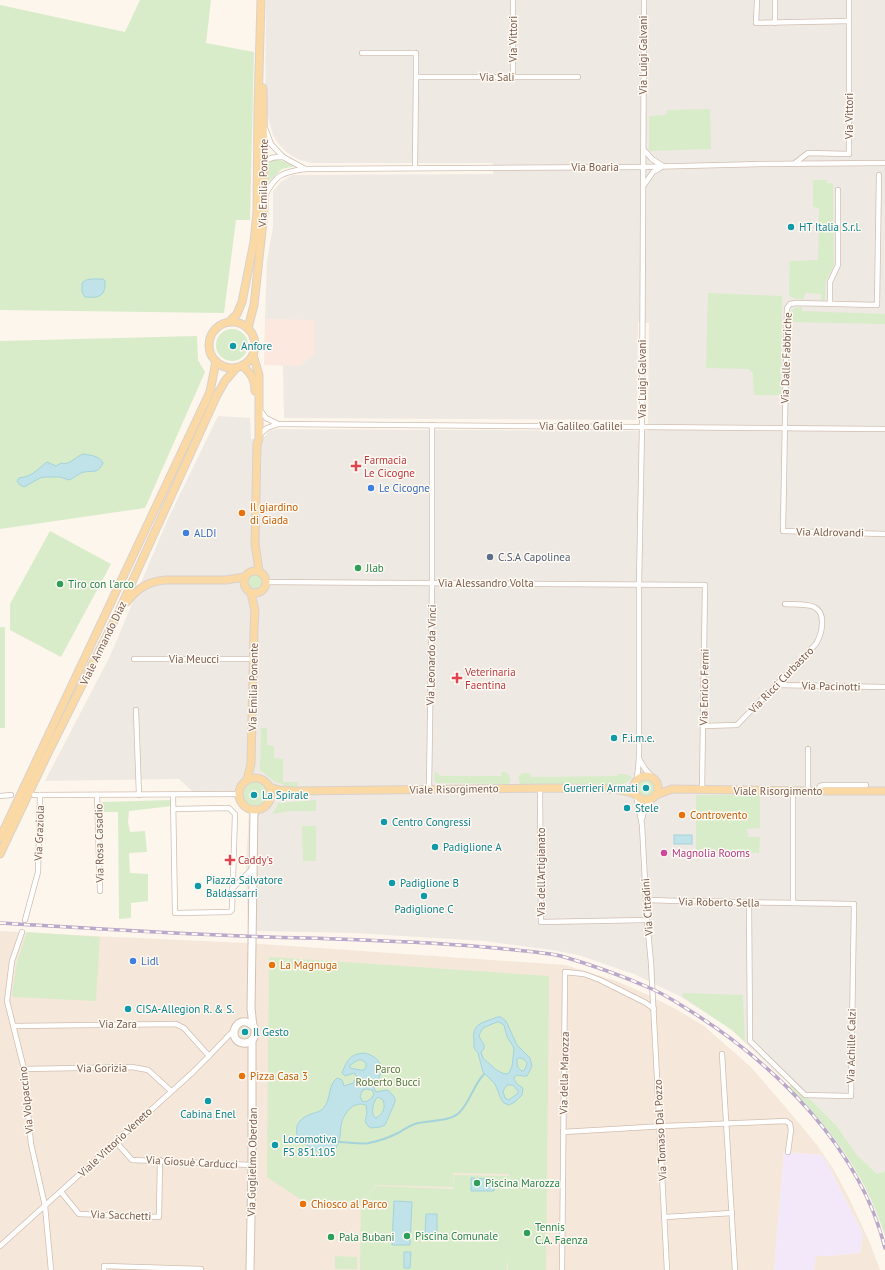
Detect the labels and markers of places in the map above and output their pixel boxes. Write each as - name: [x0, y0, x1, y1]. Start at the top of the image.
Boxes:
- place label: HT Italia S.r.l.: [799, 220, 861, 234]
- marker: HT Italia S.r.l.: [786, 222, 796, 232]
- place label: Anfore: [241, 339, 272, 353]
- marker: Anfore: [228, 341, 238, 351]
- place label: Farmacia Le Cicogne: [364, 453, 415, 480]
- marker: Farmacia Le Cicogne: [351, 461, 361, 471]
- place label: Le Cicogne: [379, 481, 430, 495]
- marker: Le Cicogne: [366, 483, 376, 493]
- place label: Il giardino di Giada: [250, 500, 298, 527]
- marker: Il giardino di Giada: [237, 508, 247, 518]
- place label: ALDI: [194, 526, 217, 540]
- marker: ALDI: [181, 528, 191, 538]
- place label: C.S.A Capolinea: [498, 550, 570, 564]
- marker: C.S.A Capolinea: [485, 552, 495, 562]
- place label: Jlab: [365, 561, 384, 575]
- marker: Jlab: [353, 563, 363, 573]
- place label: Tiro con l'arco: [68, 577, 134, 591]
- marker: Tiro con l'arco: [55, 579, 65, 589]
- place label: Veterinaria Faentina: [464, 665, 516, 692]
- marker: Veterinaria Faentina: [452, 673, 462, 683]
- place label: F.i.m.e.: [622, 731, 655, 745]
- marker: F.i.m.e.: [609, 733, 619, 743]
- place label: Guerrieri Armati: [563, 781, 638, 795]
- marker: Guerrieri Armati: [641, 783, 651, 793]
- place label: La Spirale: [262, 788, 309, 802]
- marker: La Spirale: [249, 790, 259, 800]
- place label: Stele: [635, 801, 659, 815]
- marker: Stele: [622, 803, 632, 813]
- place label: Controvento: [690, 808, 747, 822]
- marker: Controvento: [677, 810, 687, 820]
- place label: Centro Congressi: [392, 815, 471, 829]
- marker: Centro Congressi: [379, 817, 389, 827]
- place label: Padiglione A: [443, 840, 502, 854]
- marker: Padiglione A: [430, 842, 440, 852]
- place label: Magnolia Rooms: [672, 846, 750, 860]
- marker: Magnolia Rooms: [659, 848, 669, 858]
- place label: Caddy's: [238, 853, 273, 867]
- marker: Caddy's: [225, 855, 235, 865]
- place label: Piazza Salvatore Baldassarri: [206, 873, 283, 900]
- place label: Padiglione B: [400, 876, 459, 890]
- marker: Padiglione B: [387, 878, 397, 888]
- marker: Piazza Salvatore Baldassarri: [193, 881, 203, 891]
- marker: Padiglione C: [419, 891, 429, 901]
- place label: Padiglione C: [395, 902, 453, 916]
- place label: Lidl: [141, 954, 160, 968]
- marker: Lidl: [128, 956, 138, 966]
- place label: La Magnuga: [280, 958, 337, 972]
- marker: La Magnuga: [267, 960, 277, 970]
- place label: CISA-Allegion R. & S.: [136, 1002, 234, 1016]
- marker: CISA-Allegion R. & S.: [123, 1004, 133, 1014]
- place label: Il Gesto: [253, 1025, 289, 1039]
- marker: Il Gesto: [240, 1027, 250, 1037]
- place label: Pizza Casa 3: [250, 1069, 308, 1083]
- marker: Pizza Casa 3: [237, 1071, 247, 1081]
- marker: Cabina Enel: [203, 1096, 213, 1106]
- place label: Cabina Enel: [180, 1107, 237, 1121]
- place label: Locomotiva FS 851.105: [283, 1132, 337, 1159]
- marker: Locomotiva FS 851.105: [270, 1140, 280, 1150]
- place label: Piscina Marozza: [485, 1176, 560, 1190]
- marker: Piscina Marozza: [472, 1178, 482, 1188]
- place label: Chiosco al Parco: [311, 1197, 388, 1211]
- marker: Chiosco al Parco: [298, 1199, 308, 1209]
- place label: Tennis C.A. Faenza: [535, 1220, 588, 1247]
- marker: Tennis C.A. Faenza: [522, 1228, 532, 1238]
- place label: Piscina Comunale: [415, 1229, 498, 1243]
- place label: Pala Bubani: [339, 1230, 395, 1244]
- marker: Piscina Comunale: [402, 1231, 412, 1241]
- marker: Pala Bubani: [326, 1232, 336, 1242]

